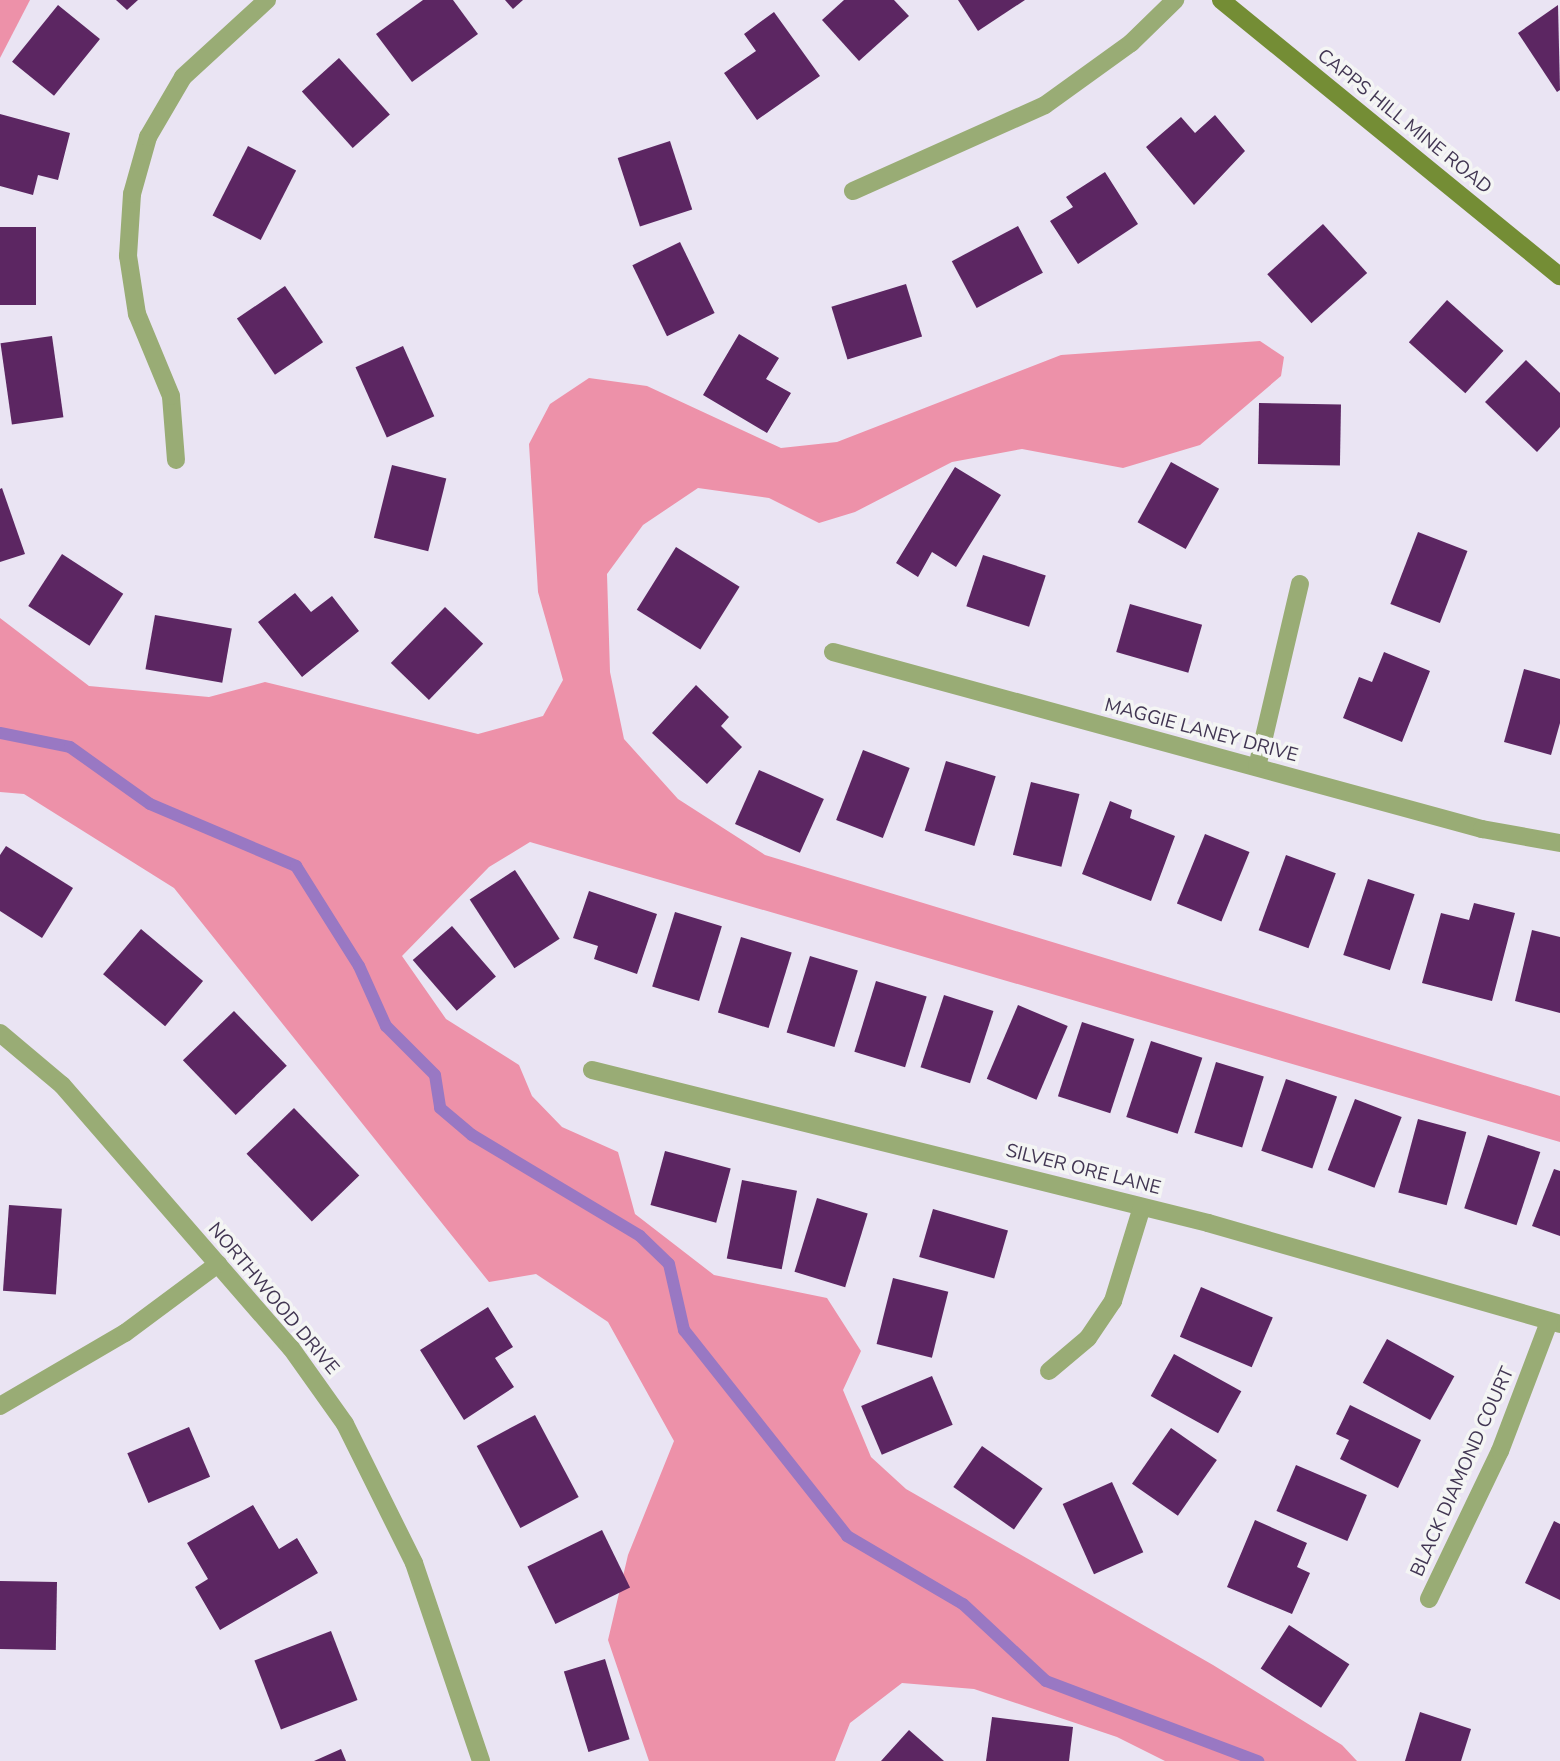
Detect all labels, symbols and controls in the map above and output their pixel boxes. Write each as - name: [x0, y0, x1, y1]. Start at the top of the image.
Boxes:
- street label: CAPPS HILL MINE ROAD: [1312, 45, 1496, 199]
- street label: MAGGIE LANEY DRIVE: [1102, 694, 1300, 768]
- street label: SILVER ORE LANE: [1003, 1140, 1163, 1200]
- street label: NORTHWOOD DRIVE: [203, 1218, 343, 1380]
- street label: BLACK DIAMOND COURT: [1406, 1364, 1520, 1580]

